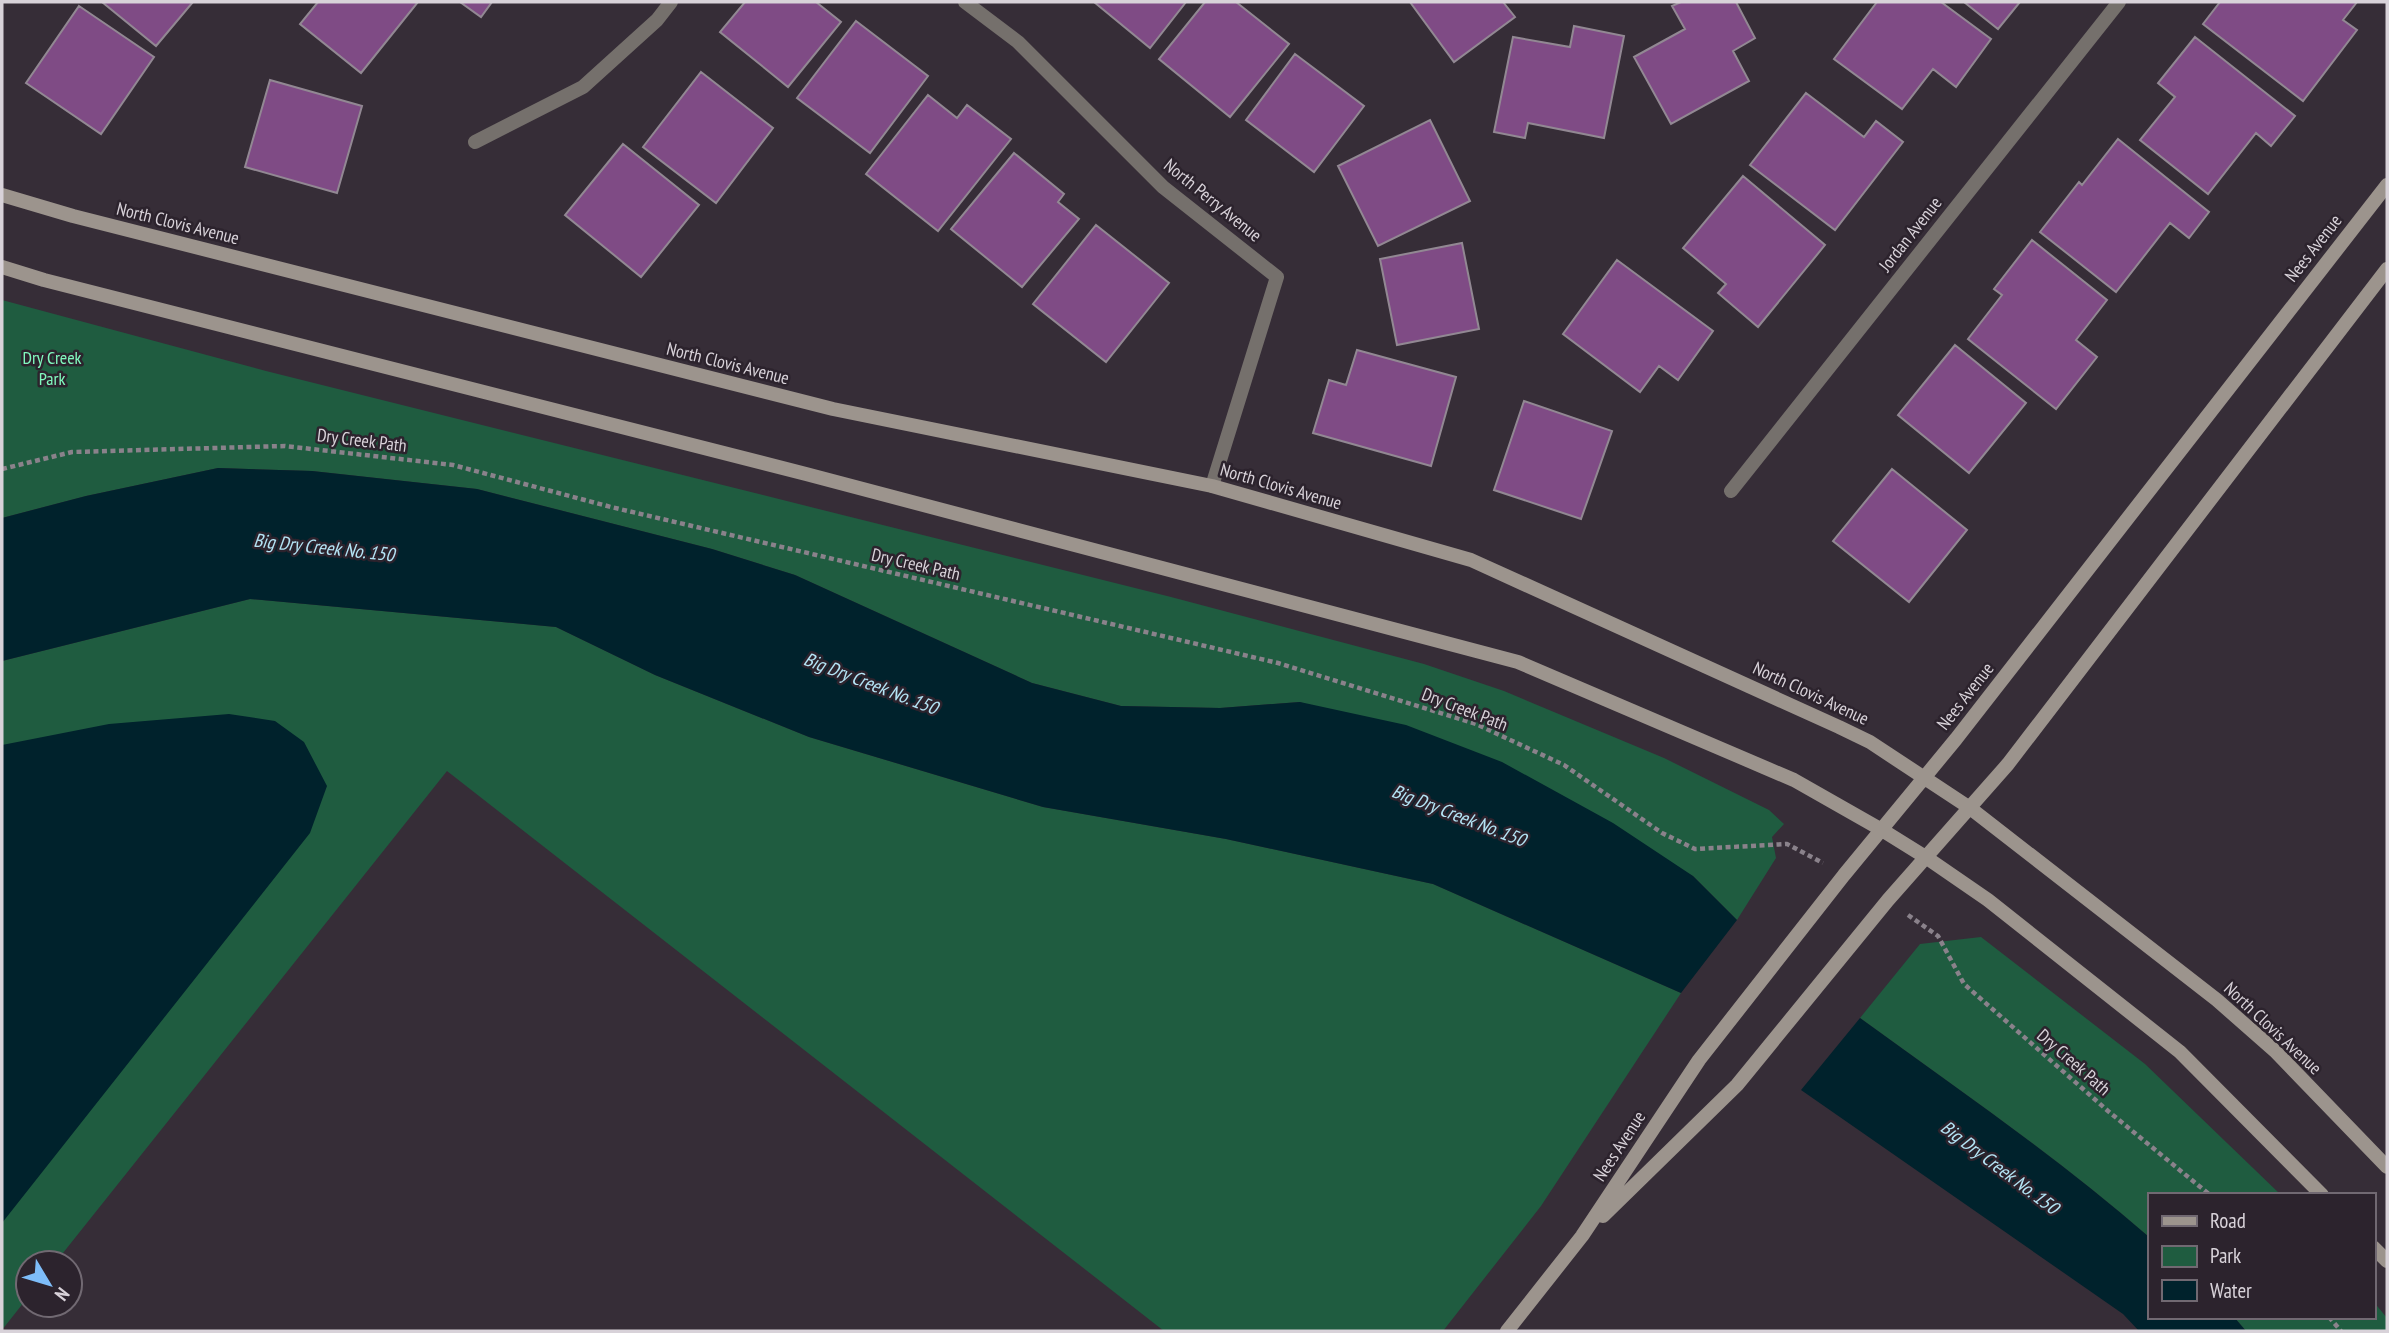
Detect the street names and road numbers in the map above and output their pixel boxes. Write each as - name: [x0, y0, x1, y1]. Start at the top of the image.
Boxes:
- street label: North Perry Avenue: [1159, 153, 1267, 247]
- street label: Jordan Avenue: [1873, 192, 1946, 277]
- street label: North Clovis Avenue: [114, 197, 242, 249]
- street label: Nees Avenue: [2280, 210, 2346, 286]
- street label: North Clovis Avenue: [664, 337, 792, 389]
- street label: Dry Creek Path: [316, 423, 408, 457]
- street label: North Clovis Avenue: [1218, 458, 1344, 514]
- street label: Dry Creek Path: [869, 543, 963, 585]
- street label: North Clovis Avenue: [1749, 656, 1873, 730]
- street label: Nees Avenue: [1932, 658, 1998, 734]
- street label: Dry Creek Path: [1419, 682, 1511, 736]
- street label: North Clovis Avenue: [2219, 977, 2327, 1079]
- street label: Dry Creek Path: [2032, 1024, 2116, 1100]
- street label: Nees Avenue: [1588, 1106, 1650, 1186]

